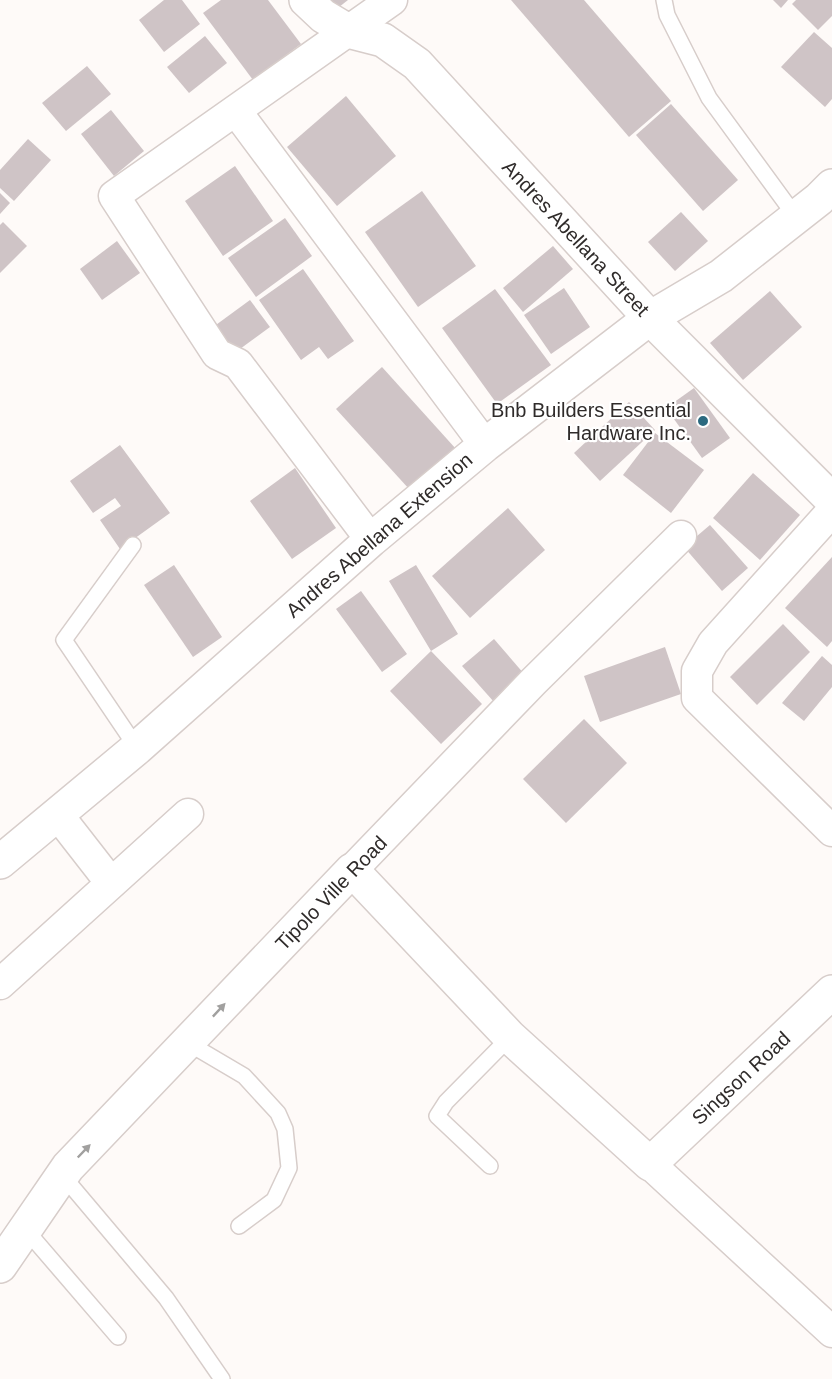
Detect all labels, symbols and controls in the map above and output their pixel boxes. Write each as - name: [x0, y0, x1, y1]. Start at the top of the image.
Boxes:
- street label: Andres Abellana Street: [498, 156, 654, 321]
- place label: Bnb Builders Essential Hardware Inc.: [491, 399, 691, 444]
- marker: Bnb Builders Essential Hardware Inc.: [696, 414, 710, 428]
- street label: Andres Abellana Extension: [282, 448, 476, 622]
- street label: Tipolo Ville Road: [271, 831, 391, 955]
- one-way arrow: [211, 1004, 225, 1018]
- street label: Singson Road: [688, 1027, 794, 1129]
- one-way arrow: [76, 1145, 90, 1159]

